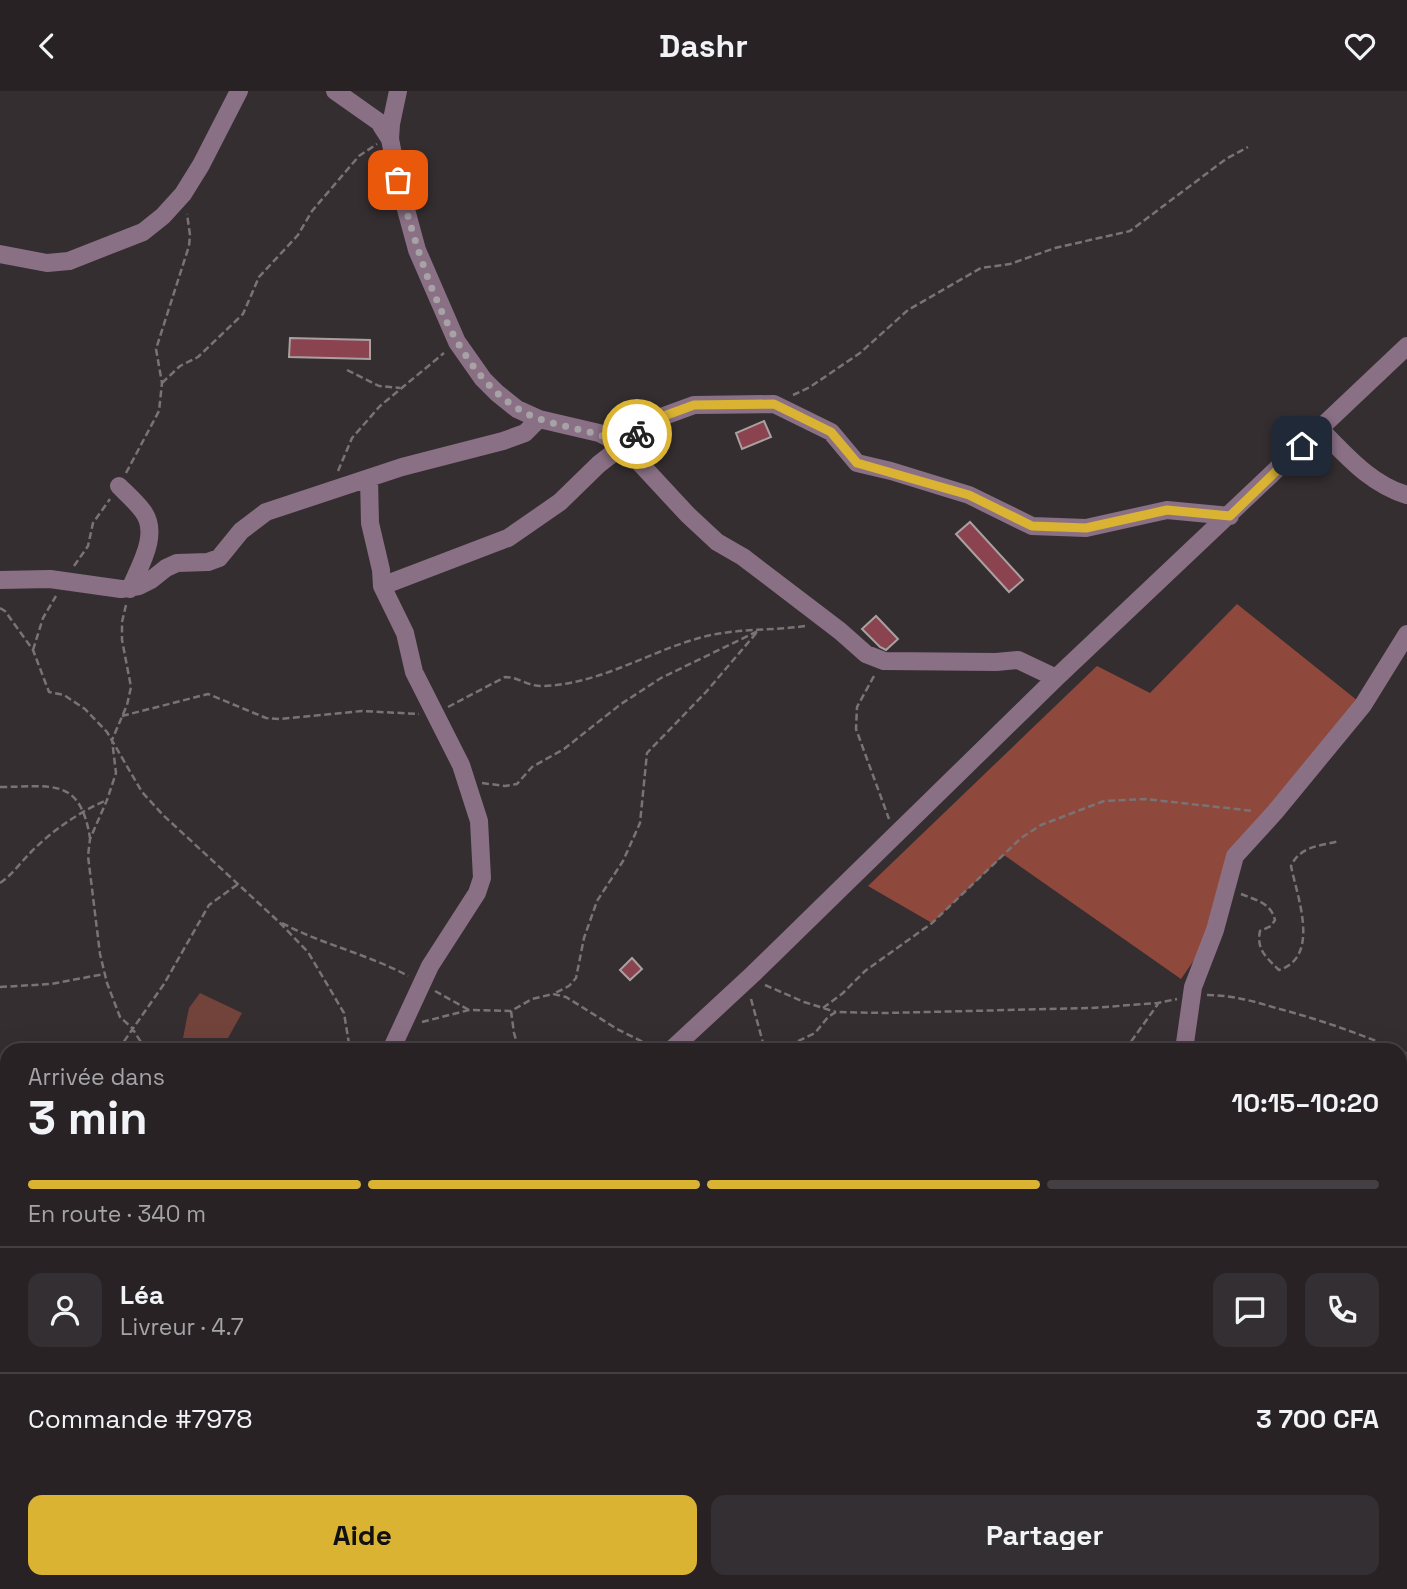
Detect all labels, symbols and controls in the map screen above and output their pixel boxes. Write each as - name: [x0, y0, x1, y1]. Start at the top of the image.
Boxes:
- text: Dashr: [659, 26, 748, 66]
- icon: back: [28, 27, 66, 65]
- icon: heart: [1341, 27, 1379, 65]
- pin: [368, 150, 428, 210]
- icon: bag: [379, 161, 417, 199]
- courier: [602, 399, 672, 469]
- icon: bike: [618, 415, 656, 453]
- pin: [1272, 416, 1332, 476]
- icon: home: [1283, 427, 1321, 465]
- text: Arrivée dans: [28, 1062, 165, 1092]
- text: 10:15–10:20: [1231, 1086, 1379, 1120]
- text: 3 min: [28, 1089, 148, 1147]
- text: En route · 340 m: [28, 1199, 206, 1229]
- button: person: [28, 1273, 102, 1347]
- button: chat: [1213, 1273, 1287, 1347]
- button: phone: [1305, 1273, 1379, 1347]
- text: Léa: [120, 1278, 164, 1312]
- text: Livreur · 4.7: [120, 1312, 244, 1342]
- text: Commande #7978: [28, 1402, 252, 1436]
- text: 3 700 CFA: [1256, 1402, 1379, 1436]
- button: Aide: [28, 1495, 697, 1575]
- button: Partager: [711, 1495, 1379, 1575]

